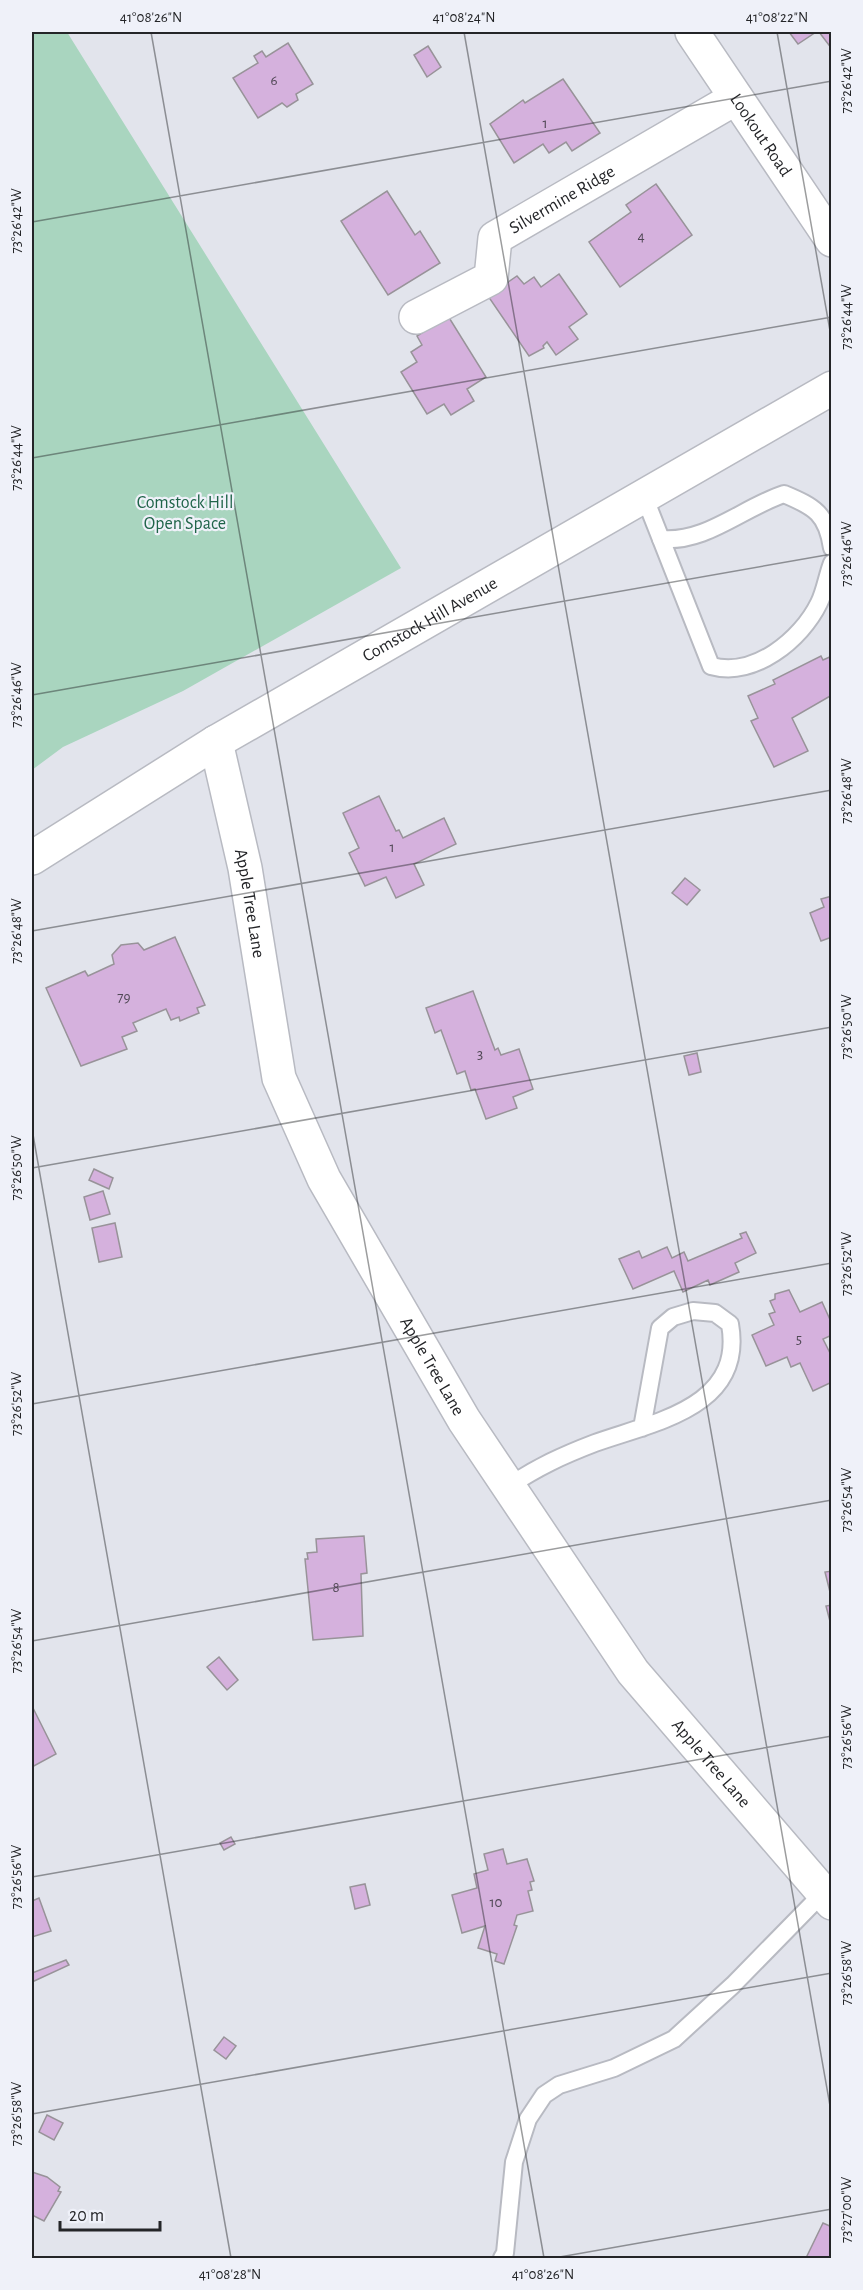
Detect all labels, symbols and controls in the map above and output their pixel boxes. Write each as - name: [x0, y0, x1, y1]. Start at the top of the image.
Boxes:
- text: 41°08'26"N: [120, 10, 182, 25]
- text: 41°08'24"N: [433, 10, 495, 25]
- text: 41°08'22"N: [746, 10, 808, 25]
- text: 73°26'42"W: [839, 48, 854, 114]
- house number: 6: [270, 73, 278, 88]
- street label: Lookout Road: [726, 91, 795, 180]
- house number: 1: [542, 116, 548, 131]
- street label: Silvermine Ridge: [506, 162, 618, 238]
- text: 73°26'42"W: [9, 188, 24, 254]
- house number: 4: [637, 229, 645, 244]
- text: 73°26'44"W: [839, 284, 854, 350]
- text: 73°26'44"W: [9, 425, 24, 491]
- park label: Comstock Hill Open Space: [137, 494, 233, 533]
- text: 73°26'46"W: [839, 521, 854, 587]
- street label: Comstock Hill Avenue: [360, 574, 501, 666]
- text: 73°26'46"W: [9, 662, 24, 728]
- text: 73°26'48"W: [839, 758, 854, 824]
- house number: 1: [389, 840, 395, 855]
- street label: Apple Tree Lane: [231, 847, 267, 959]
- text: 73°26'48"W: [9, 898, 24, 964]
- house number: 79: [117, 990, 131, 1005]
- text: 73°26'50"W: [839, 994, 854, 1060]
- house number: 3: [477, 1047, 483, 1062]
- text: 73°26'50"W: [9, 1135, 24, 1201]
- text: 73°26'52"W: [839, 1231, 854, 1296]
- street label: Apple Tree Lane: [396, 1314, 467, 1419]
- house number: 5: [796, 1332, 802, 1347]
- text: 73°26'52"W: [9, 1371, 24, 1436]
- text: 73°26'54"W: [839, 1467, 854, 1532]
- house number: 8: [332, 1580, 340, 1595]
- text: 73°26'54"W: [9, 1608, 24, 1673]
- text: 73°26'56"W: [839, 1704, 854, 1769]
- street label: Apple Tree Lane: [668, 1716, 754, 1811]
- text: 73°26'56"W: [9, 1844, 24, 1909]
- house number: 10: [489, 1895, 503, 1910]
- text: 73°26'58"W: [839, 1940, 854, 2005]
- text: 73°26'58"W: [9, 2081, 24, 2146]
- text: 73°27'00"W: [839, 2176, 854, 2243]
- scale bar: [60, 2194, 160, 2232]
- text: 20 m: [69, 2207, 104, 2225]
- text: 41°08'28"N: [199, 2267, 261, 2282]
- text: 41°08'26"N: [512, 2267, 574, 2282]

